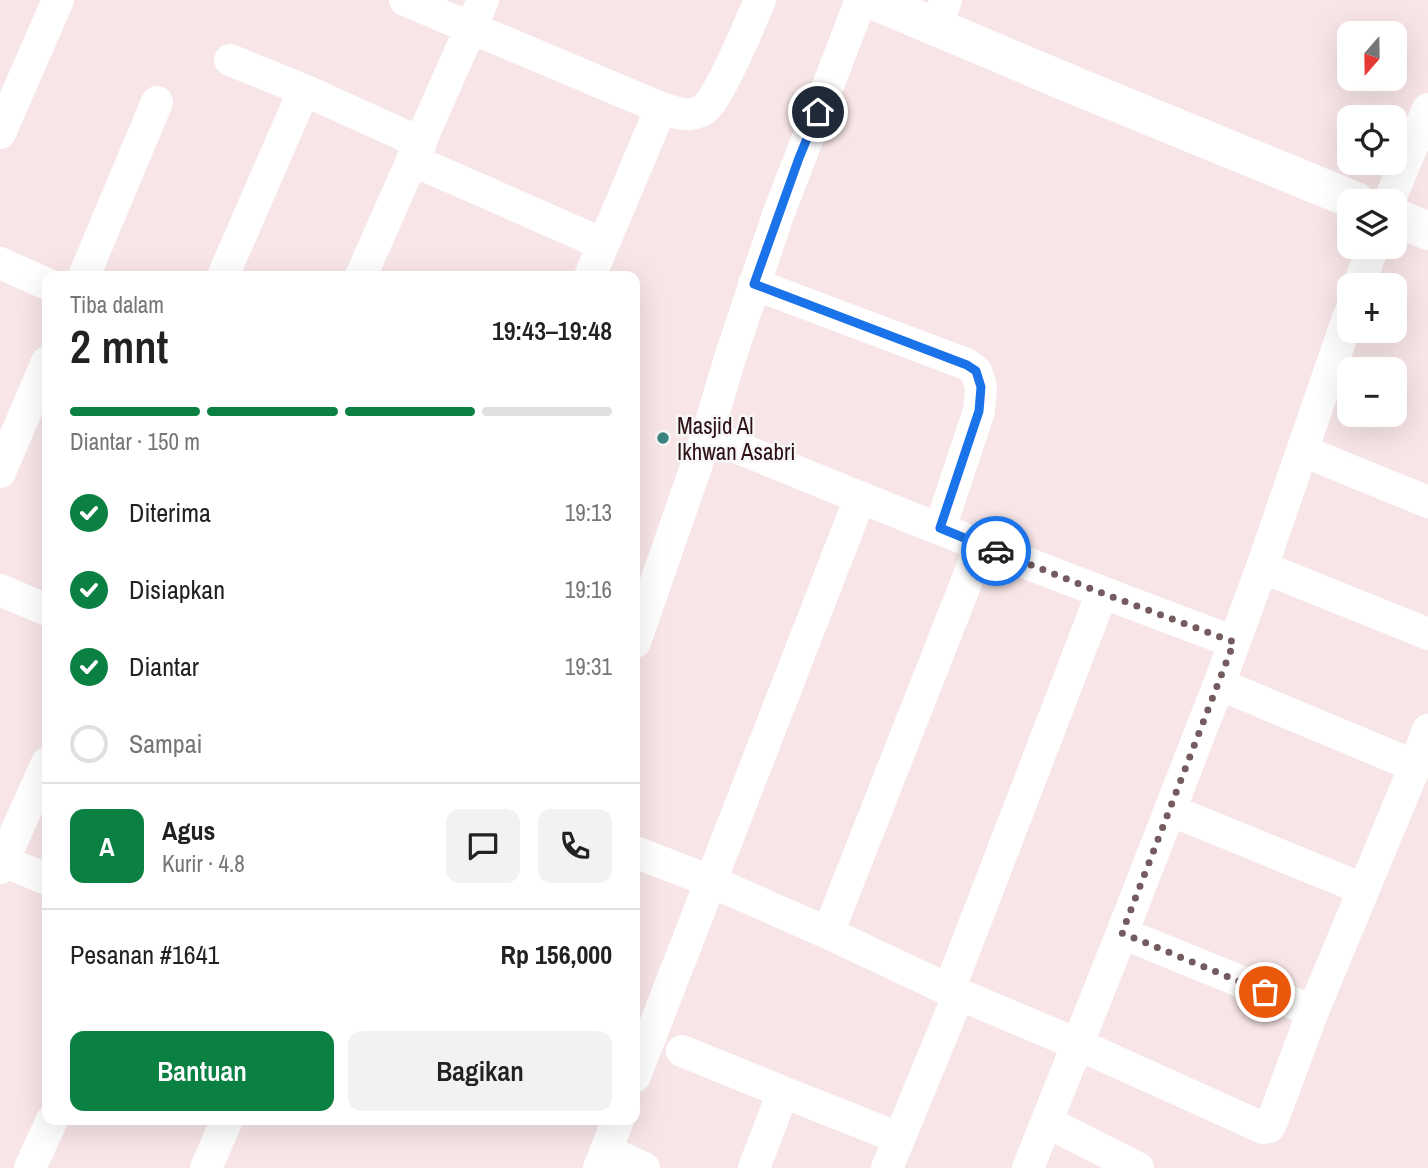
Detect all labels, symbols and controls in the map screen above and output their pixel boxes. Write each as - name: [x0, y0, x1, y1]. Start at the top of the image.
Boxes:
- north arrow: [1337, 21, 1407, 91]
- map controls: [1337, 21, 1407, 427]
- pin: [788, 82, 848, 142]
- icon: home: [799, 93, 837, 131]
- button: locate: [1337, 105, 1407, 175]
- button: layers: [1337, 189, 1407, 259]
- button: +: [1337, 273, 1407, 343]
- text: Tiba dalam: [70, 289, 164, 320]
- text: 19:43–19:48: [492, 313, 612, 348]
- text: 2 mnt: [70, 315, 169, 377]
- button: −: [1337, 357, 1407, 427]
- place label: Masjid Al Ikhwan Asabri: [677, 410, 795, 467]
- text: Diantar · 150 m: [70, 426, 200, 457]
- marker: Masjid Al Ikhwan Asabri: [655, 430, 671, 446]
- icon: check: [70, 494, 108, 532]
- text: Diterima: [129, 495, 211, 530]
- text: 19:13: [565, 497, 612, 528]
- courier: [961, 516, 1031, 586]
- icon: car: [977, 532, 1015, 570]
- icon: check: [70, 571, 108, 609]
- text: Disiapkan: [129, 572, 225, 607]
- text: 19:16: [565, 574, 612, 605]
- icon: check: [70, 648, 108, 686]
- text: Diantar: [129, 649, 199, 684]
- text: 19:31: [565, 651, 612, 682]
- text: Sampai: [129, 726, 202, 761]
- button: chat: [446, 809, 520, 883]
- button: phone: [538, 809, 612, 883]
- text: Agus: [162, 813, 215, 848]
- text: A: [99, 829, 115, 864]
- text: Kurir · 4.8: [162, 848, 245, 879]
- text: Pesanan #1641: [70, 937, 219, 972]
- text: Rp 156,000: [501, 937, 612, 972]
- pin: [1235, 962, 1295, 1022]
- icon: bag: [1246, 973, 1284, 1011]
- button: Bantuan: [70, 1031, 334, 1111]
- button: Bagikan: [348, 1031, 612, 1111]

